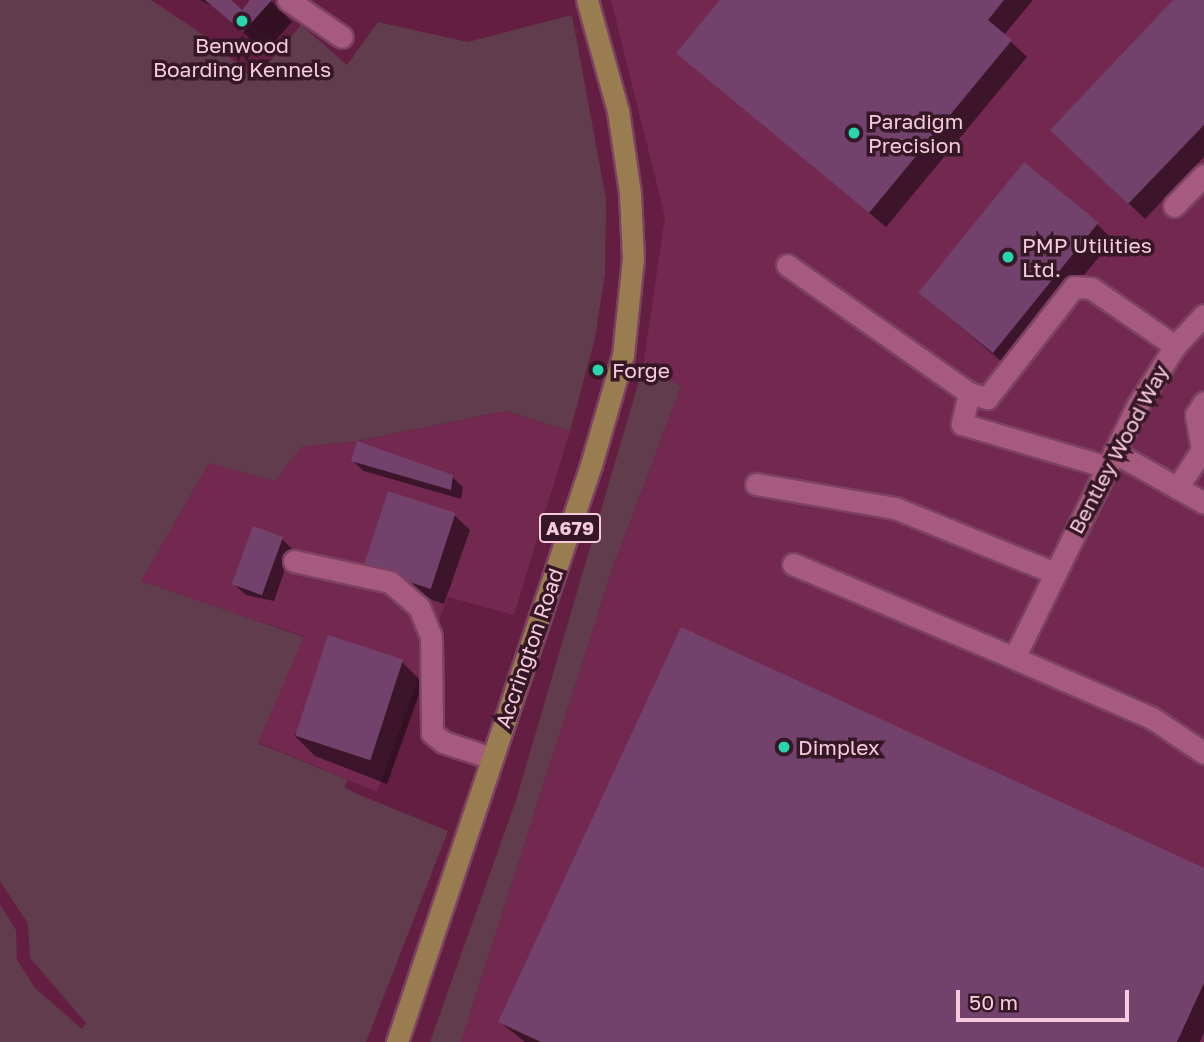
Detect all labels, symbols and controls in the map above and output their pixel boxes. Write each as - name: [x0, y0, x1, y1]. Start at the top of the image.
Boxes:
- marker: Benwood Boarding Kennels: [234, 13, 250, 29]
- place label: Benwood Boarding Kennels: [153, 32, 331, 82]
- place label: Paradigm Precision: [868, 108, 963, 158]
- marker: Paradigm Precision: [846, 125, 862, 141]
- place label: PMP Utilities Ltd.: [1022, 232, 1152, 282]
- marker: PMP Utilities Ltd.: [1000, 249, 1016, 265]
- place label: Forge: [612, 357, 670, 383]
- street label: Bentley Wood Way: [1063, 360, 1173, 538]
- marker: Forge: [590, 362, 606, 378]
- road number: A679: [538, 512, 602, 544]
- street label: Accrington Road: [490, 565, 568, 731]
- place label: Dimplex: [798, 734, 880, 760]
- marker: Dimplex: [776, 739, 792, 755]
- scale bar: [959, 976, 1132, 1020]
- text: 50 m: [969, 989, 1018, 1015]

